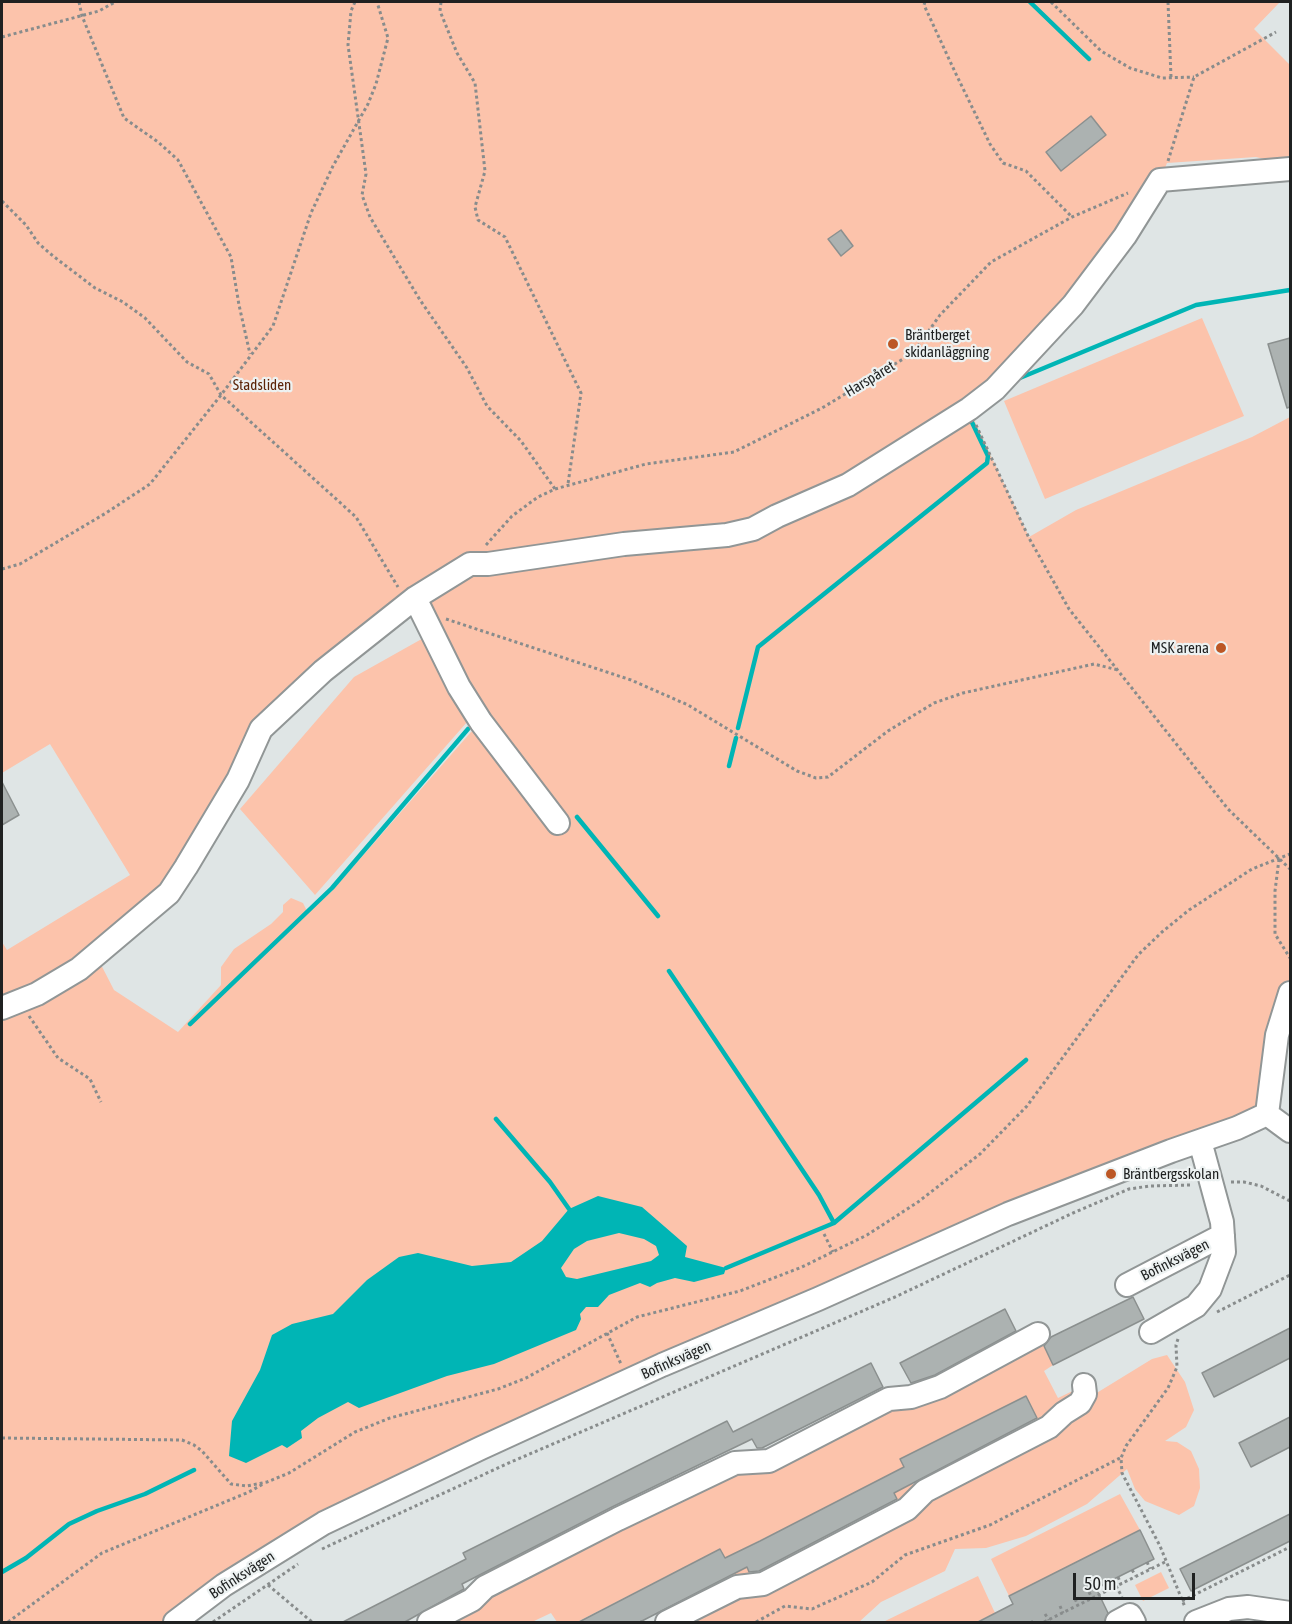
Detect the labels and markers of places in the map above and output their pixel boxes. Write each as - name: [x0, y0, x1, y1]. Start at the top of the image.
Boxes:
- place label: Bräntberget skidanläggning: [905, 326, 989, 361]
- marker: Bräntberget skidanläggning: [886, 337, 900, 351]
- place label: MSK arena: [1151, 639, 1209, 657]
- marker: MSK arena: [1214, 641, 1228, 655]
- place label: Bräntbergsskolan: [1123, 1165, 1219, 1183]
- marker: Bräntbergsskolan: [1104, 1167, 1118, 1181]

